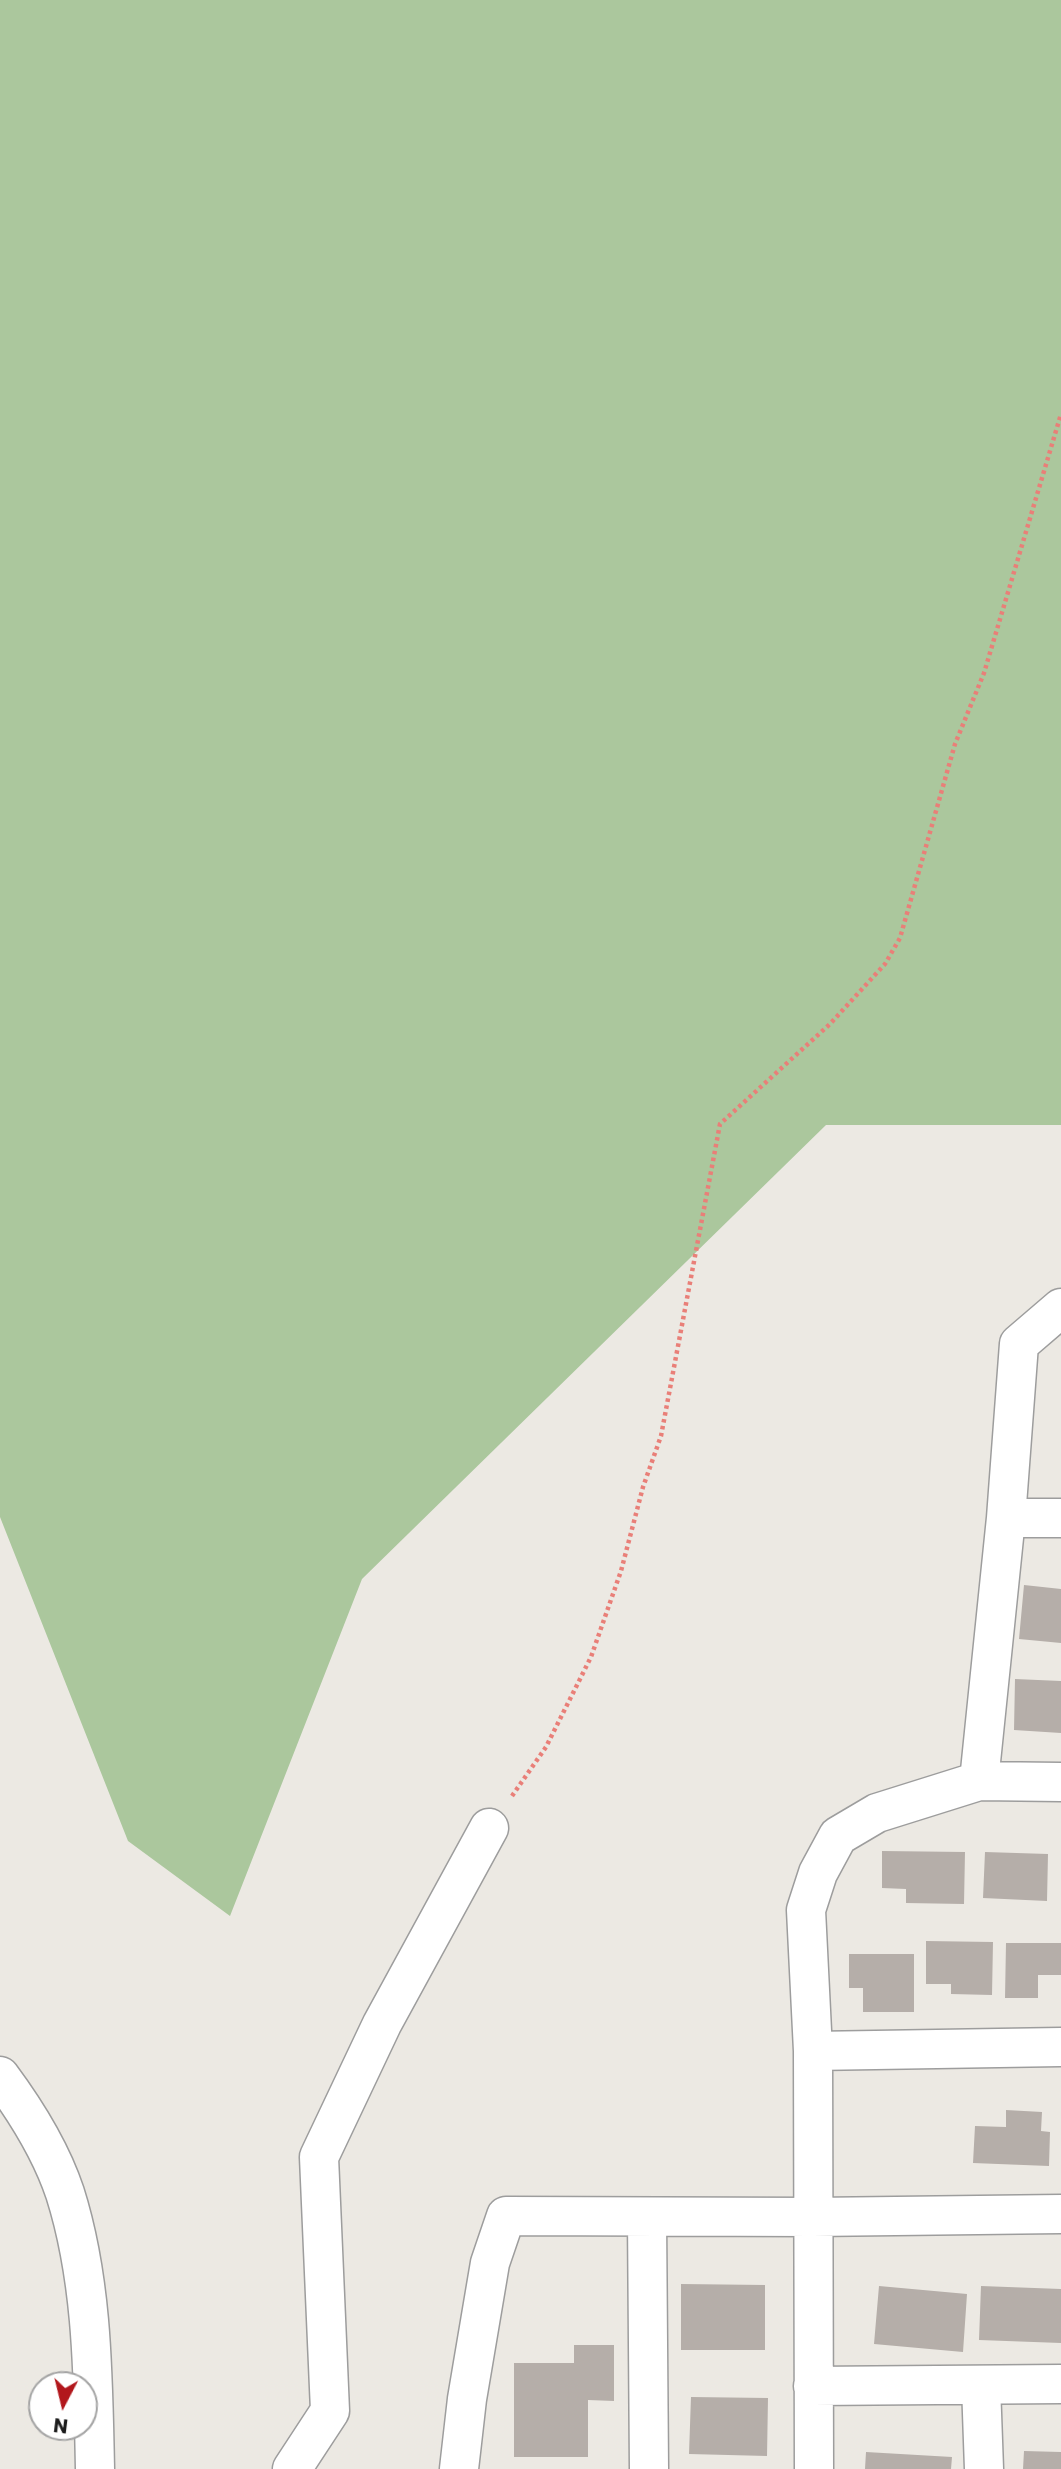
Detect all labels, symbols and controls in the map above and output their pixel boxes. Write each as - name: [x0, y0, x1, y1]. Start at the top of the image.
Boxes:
- north arrow: [28, 2371, 98, 2441]
- text: N: [52, 2411, 69, 2440]

